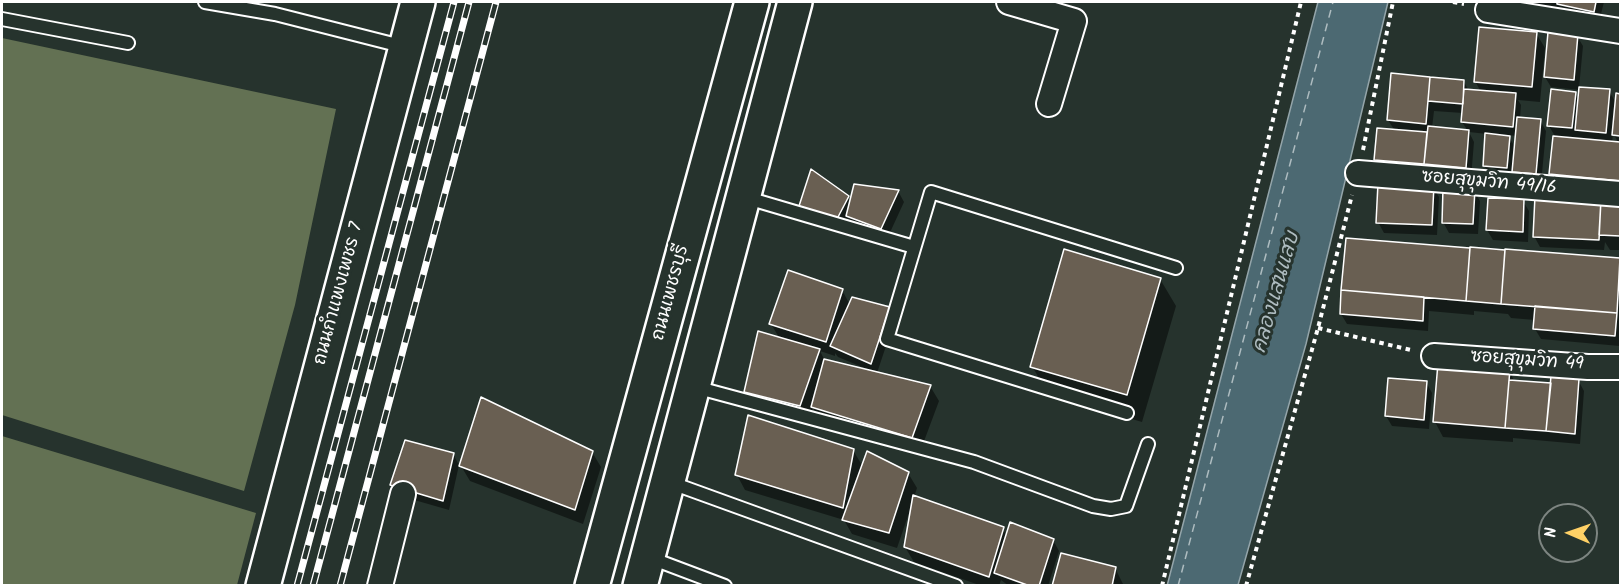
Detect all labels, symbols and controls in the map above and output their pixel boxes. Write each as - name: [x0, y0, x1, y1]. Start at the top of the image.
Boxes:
- street label: ซอยสุขุมวิท 49/16: [1421, 167, 1557, 201]
- street label: ถนนกำแพงเพชร 7: [311, 220, 369, 368]
- water label: คลองแสนแสบ: [1249, 230, 1307, 356]
- street label: ถนนเพชรบุรี: [649, 243, 695, 343]
- street label: ซอยสุขุมวิท 49: [1470, 347, 1584, 377]
- north arrow: [1538, 503, 1598, 563]
- text: N: [1539, 527, 1564, 538]

